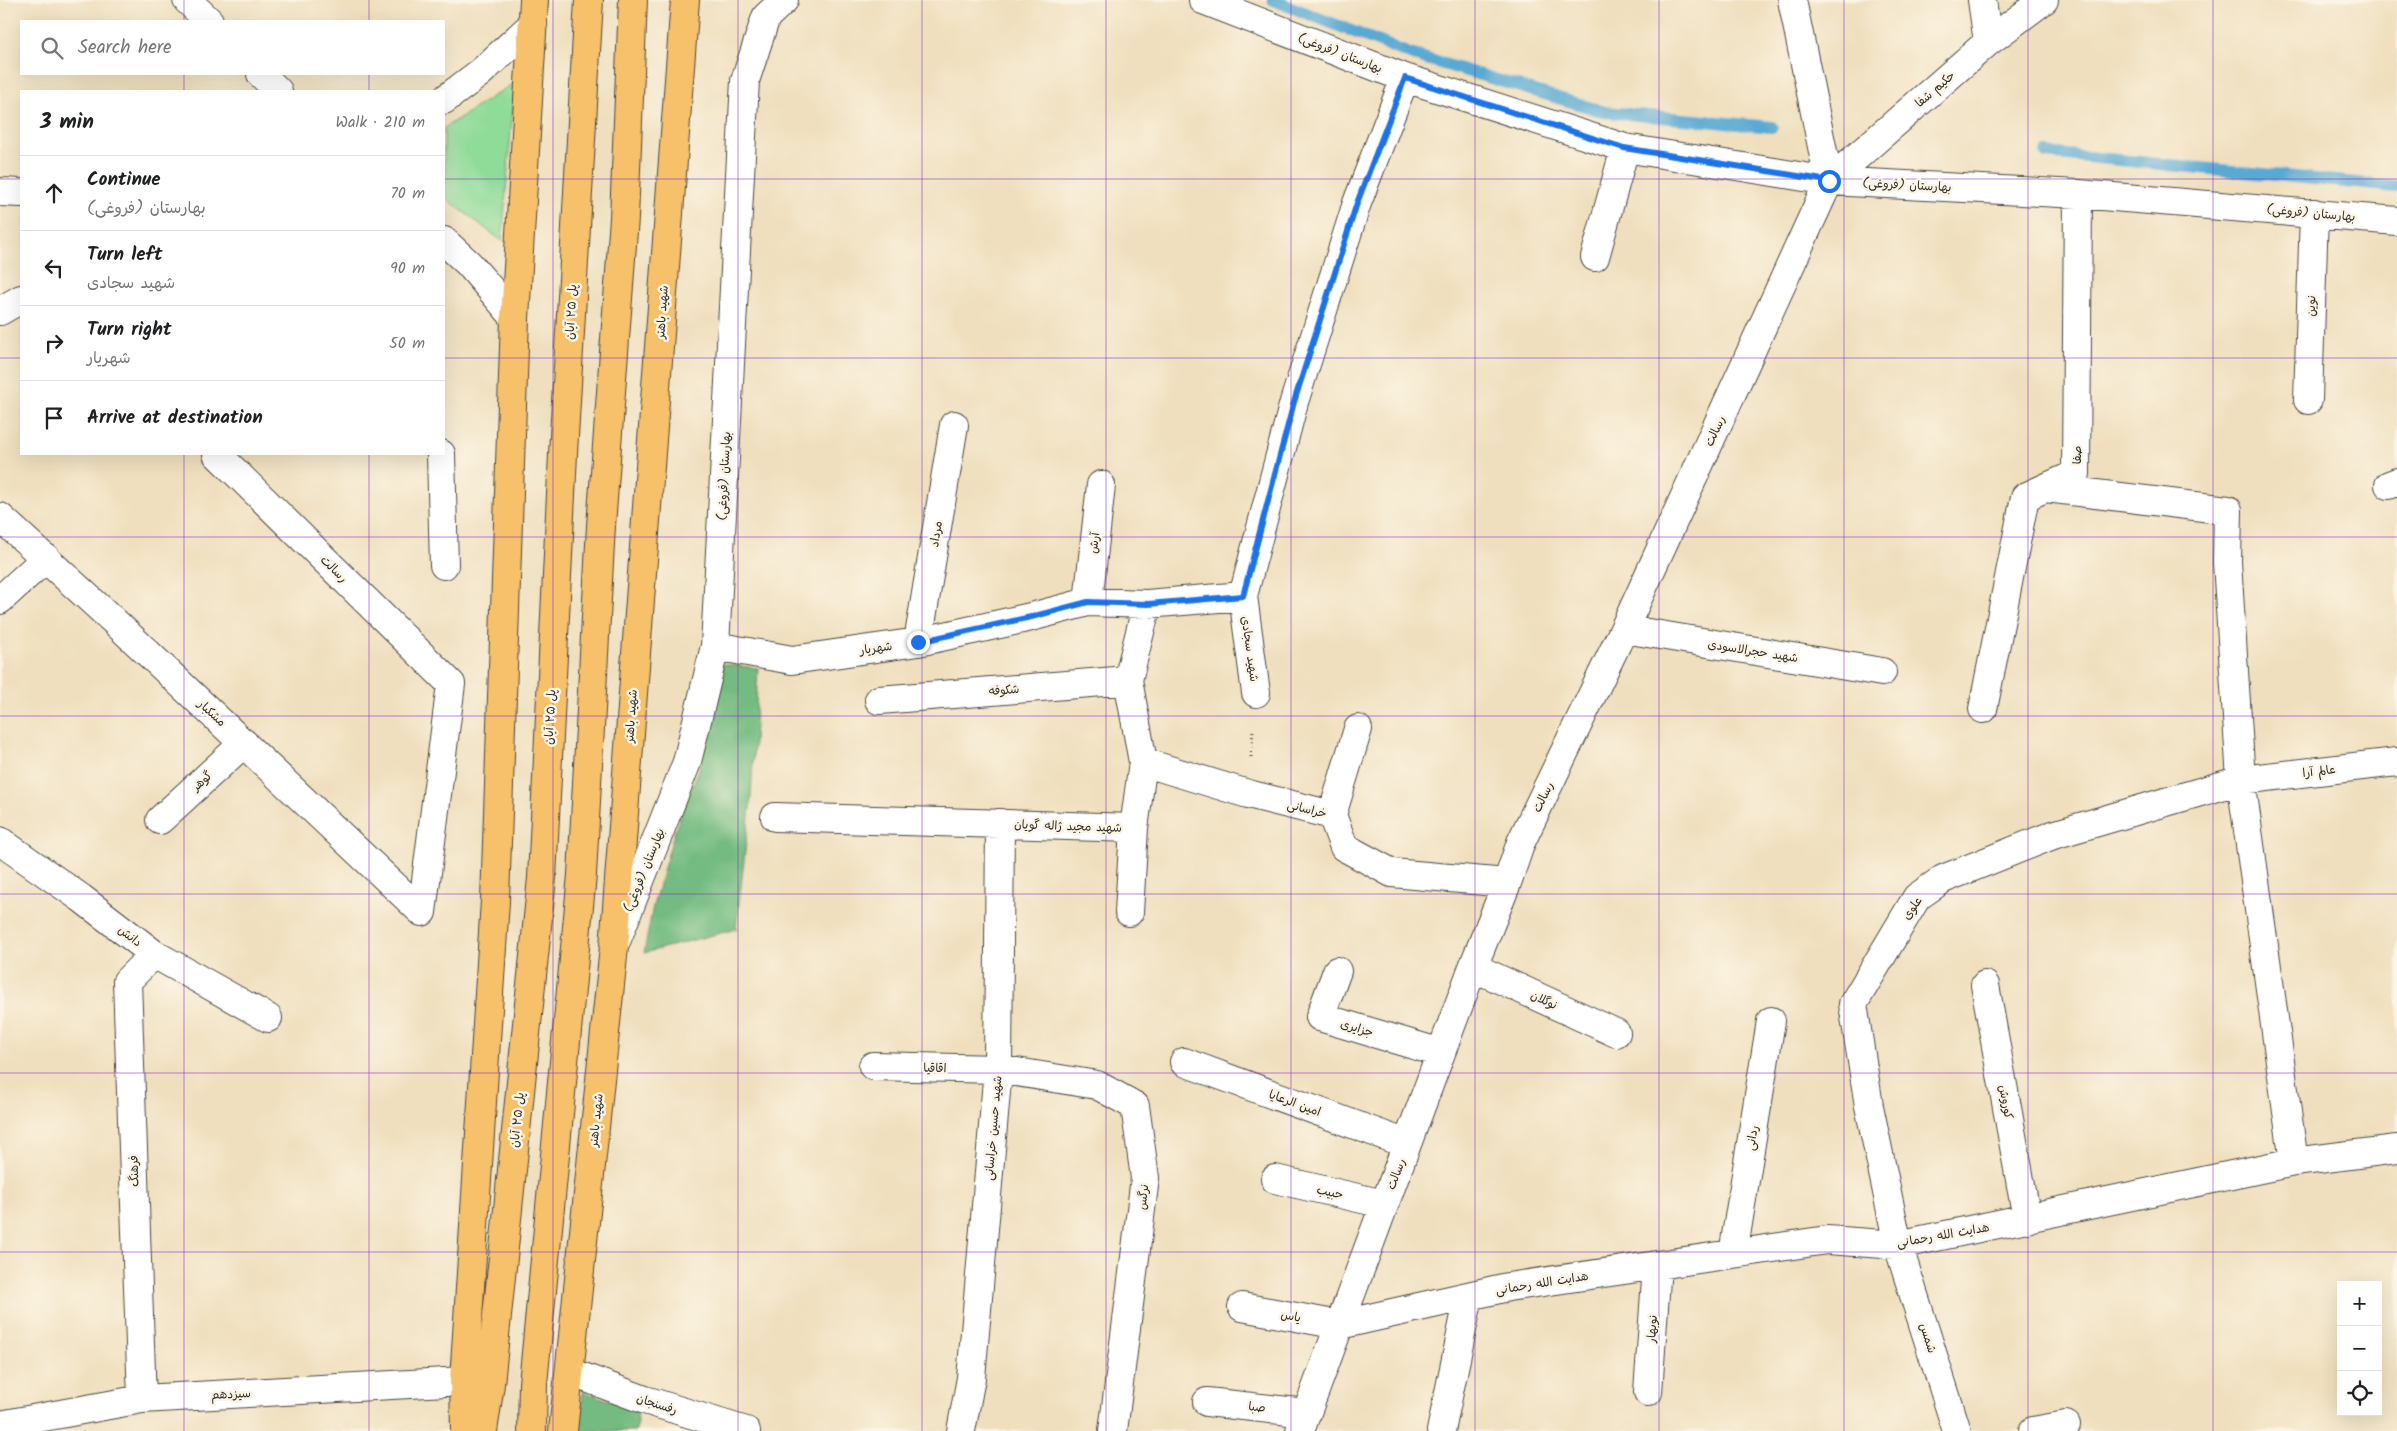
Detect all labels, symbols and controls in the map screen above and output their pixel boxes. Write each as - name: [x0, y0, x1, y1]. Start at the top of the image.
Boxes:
- search box: [20, 20, 445, 75]
- street label: بهارستان (فروغی): [1295, 29, 1385, 78]
- text: Search here: [78, 33, 172, 63]
- icon: search: [38, 34, 66, 62]
- street label: حکیم شفا: [1911, 67, 1960, 112]
- text: 3 min: [40, 106, 94, 139]
- text: Walk · 210 m: [335, 110, 425, 135]
- text: Continue: [87, 165, 160, 195]
- route start: [1818, 170, 1841, 193]
- street label: بهارستان (فروغی): [1862, 174, 1952, 197]
- icon: ahead: [40, 179, 68, 207]
- text: 70 m: [390, 181, 425, 206]
- text: بهارستان (فروغی): [87, 196, 206, 221]
- street label: بهارستان (فروغی): [2266, 200, 2356, 227]
- text: Turn left: [87, 240, 162, 270]
- icon: left: [40, 254, 68, 282]
- text: 90 m: [390, 256, 425, 281]
- text: شهید سجادی: [87, 271, 175, 296]
- street label: پل ۲۵ آبان: [561, 284, 582, 340]
- street label: شهید باهنر: [651, 285, 674, 340]
- street label: نوین: [2302, 295, 2321, 317]
- text: Turn right: [87, 315, 172, 345]
- icon: right: [40, 329, 68, 357]
- text: 50 m: [389, 331, 425, 356]
- text: شهریار: [87, 346, 131, 371]
- text: Arrive at destination: [87, 403, 263, 433]
- icon: arrive: [40, 404, 68, 432]
- street label: رسالت: [1700, 413, 1731, 450]
- street label: بهارستان (فروغی): [713, 431, 736, 521]
- street label: صفا: [2068, 446, 2087, 464]
- street label: مرداد: [925, 520, 948, 549]
- street label: آرش: [1084, 530, 1105, 555]
- street label: رسالت: [316, 551, 352, 587]
- street label: شهید سجادی: [1236, 615, 1264, 683]
- route end: [907, 631, 930, 654]
- street label: شهید حجرالاسودی: [1706, 635, 1800, 668]
- street label: شهریار: [858, 637, 894, 660]
- street label: شکوفه: [988, 680, 1020, 701]
- street label: پل ۲۵ آبان: [540, 689, 561, 745]
- street label: شهید باهنر: [620, 689, 643, 744]
- street label: مشکبار: [192, 695, 230, 731]
- street label: عالم آرا: [2301, 760, 2337, 783]
- street label: گوهر: [187, 767, 217, 797]
- street label: رسالت: [1528, 779, 1559, 816]
- street label: خراسانی: [1285, 795, 1329, 824]
- street label: شهید مجید ژاله گویان: [1014, 815, 1122, 838]
- street label: بهارستان (فروغی): [619, 825, 670, 915]
- street label: علوی: [1898, 893, 1927, 924]
- street label: دانش: [114, 921, 146, 952]
- street label: نوگلان: [1527, 986, 1560, 1015]
- street label: جزایری: [1338, 1014, 1376, 1042]
- street label: اقاقیا: [923, 1059, 947, 1078]
- street label: شهید حسین خراسانی: [979, 1075, 1008, 1181]
- street label: کوروش: [1993, 1084, 2018, 1121]
- street label: امین الرعایا: [1266, 1085, 1324, 1122]
- street label: پل ۲۵ آبان: [505, 1091, 530, 1149]
- street label: شهید باهنر: [584, 1093, 609, 1149]
- street label: ردانی: [1741, 1124, 1764, 1152]
- street label: فرهنگ: [124, 1155, 145, 1187]
- street label: رسالت: [1382, 1156, 1411, 1193]
- street label: حبیب: [1315, 1180, 1345, 1205]
- street label: نرگس: [1132, 1183, 1154, 1211]
- street label: هدایت الله رحمانی: [1895, 1218, 1991, 1253]
- street label: هدایت الله رحمانی: [1494, 1267, 1590, 1300]
- map controls: [2337, 1281, 2382, 1416]
- button: +: [2337, 1281, 2382, 1326]
- street label: یاس: [1279, 1305, 1303, 1328]
- street label: نوبهار: [1642, 1314, 1663, 1345]
- street label: شمس: [1914, 1321, 1941, 1356]
- button: −: [2337, 1326, 2382, 1371]
- button: locate: [2337, 1371, 2382, 1416]
- street label: سیزدهم: [211, 1384, 251, 1405]
- street label: رفسنجان: [634, 1389, 680, 1420]
- street label: صبا: [1247, 1397, 1266, 1418]

